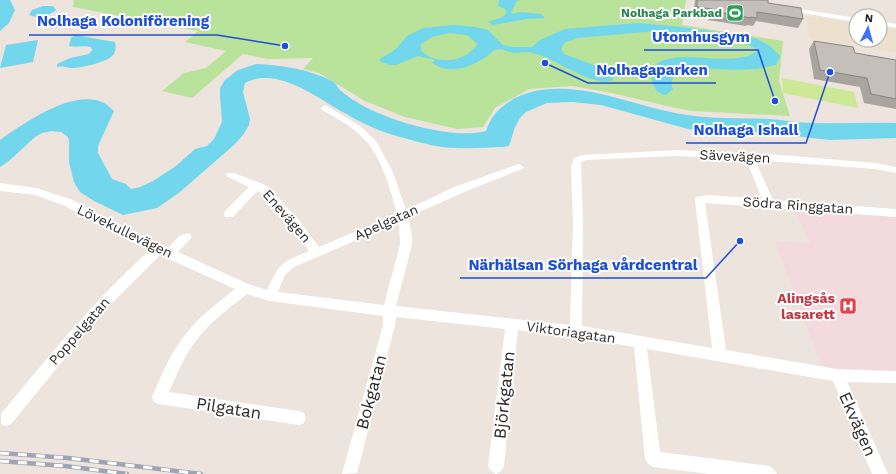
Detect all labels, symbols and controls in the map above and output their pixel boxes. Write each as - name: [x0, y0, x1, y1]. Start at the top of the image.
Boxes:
- sports icon: Nolhaga Parkbad: [725, 3, 745, 23]
- place label: Nolhaga Parkbad: [621, 6, 722, 20]
- callout: Nolhaga Koloniförening: [29, 8, 217, 35]
- north arrow: [848, 8, 888, 48]
- text: Nolhaga Koloniförening: [37, 12, 210, 30]
- text: N: [864, 12, 874, 25]
- callout: Utomhusgym: [644, 23, 758, 50]
- text: Utomhusgym: [652, 28, 750, 46]
- callout: Nolhagaparken: [588, 56, 716, 83]
- text: Nolhagaparken: [596, 61, 708, 79]
- callout: Nolhaga Ishall: [686, 116, 806, 143]
- text: Nolhaga Ishall: [694, 121, 798, 139]
- street label: Sävevägen: [699, 146, 771, 166]
- street label: Enevägen: [260, 186, 314, 246]
- street label: Södra Ringgatan: [742, 193, 854, 217]
- street label: Lövekullevägen: [75, 201, 175, 261]
- street label: Apelgatan: [352, 201, 420, 243]
- callout: Närhälsan Sörhaga vårdcentral: [460, 251, 706, 278]
- text: Närhälsan Sörhaga vårdcentral: [468, 256, 698, 274]
- place label: Alingsås lasarett: [777, 290, 836, 322]
- street label: Poppelgatan: [45, 294, 113, 368]
- hospital icon: Alingsås lasarett: [838, 296, 858, 316]
- street label: Viktoriagatan: [525, 318, 617, 346]
- street label: Björkgatan: [489, 350, 519, 440]
- street label: Bokgatan: [351, 352, 391, 432]
- street label: Ekvägen: [835, 389, 881, 459]
- street label: Pilgatan: [195, 393, 263, 423]

